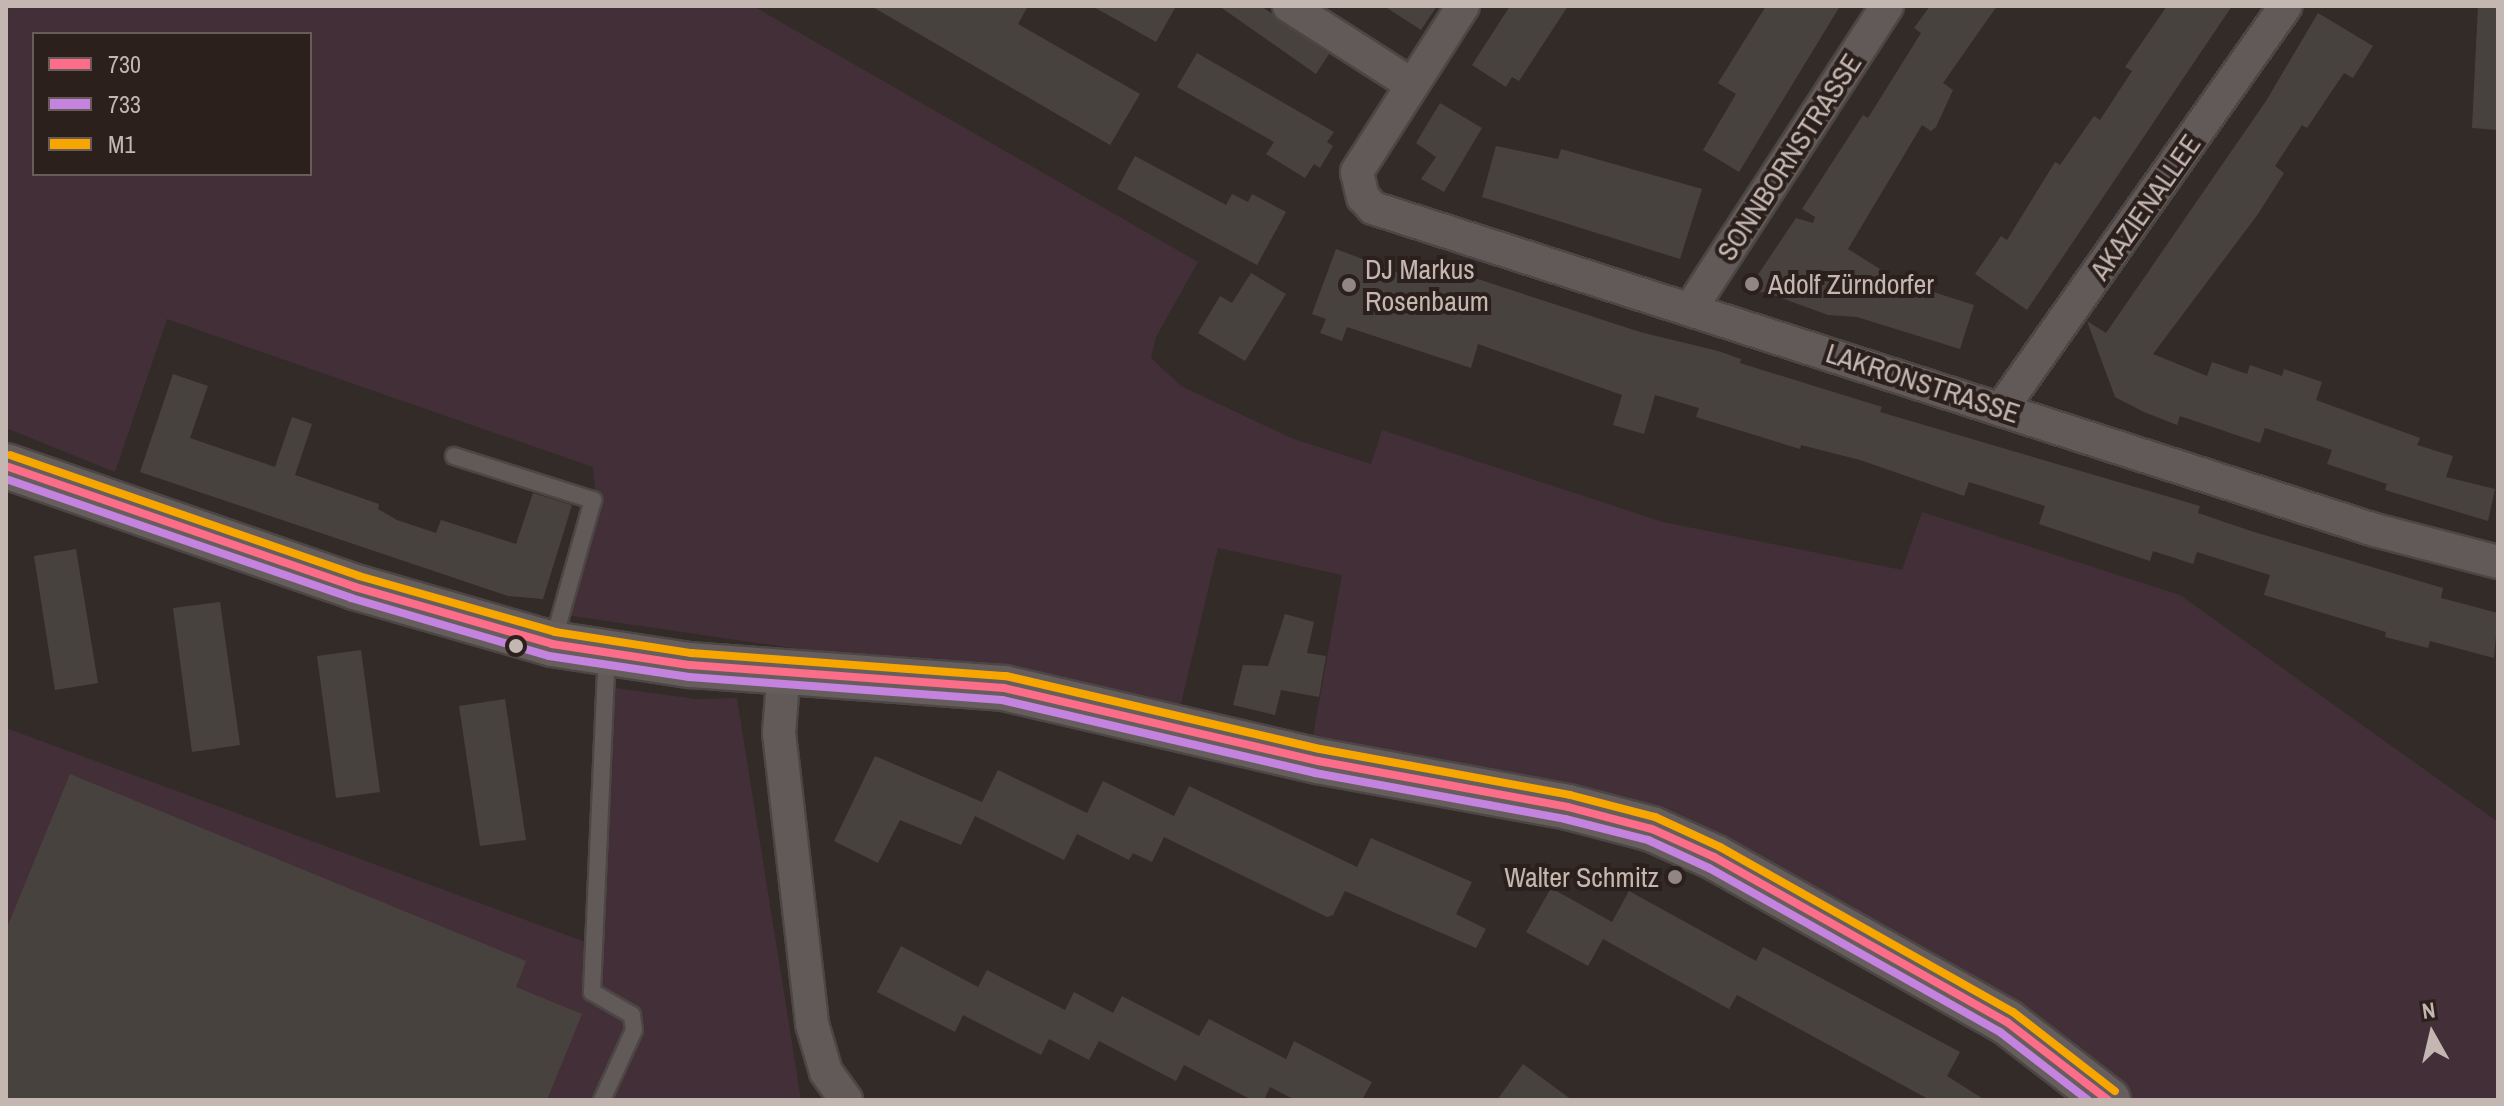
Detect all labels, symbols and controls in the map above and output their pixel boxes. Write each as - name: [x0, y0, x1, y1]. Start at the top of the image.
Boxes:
- legend: [32, 32, 312, 176]
- street label: SONNBORNSTRASSE: [1710, 47, 1868, 267]
- text: 730: [108, 48, 141, 80]
- text: 733: [108, 88, 141, 120]
- text: M1: [108, 128, 135, 160]
- street label: AKAZIENALLEE: [2083, 128, 2207, 286]
- place label: DJ Markus Rosenbaum: [1365, 252, 1489, 318]
- place label: Adolf Zürndorfer: [1768, 267, 1934, 301]
- marker: Adolf Zürndorfer: [1743, 275, 1761, 293]
- marker: DJ Markus Rosenbaum: [1340, 276, 1358, 294]
- street label: LAKRONSTRASSE: [1822, 336, 2024, 430]
- unlabelled marker: [508, 638, 524, 654]
- place label: Walter Schmitz: [1504, 860, 1659, 894]
- marker: Walter Schmitz: [1666, 868, 1684, 886]
- north arrow: [2392, 994, 2472, 1074]
- text: N: [2420, 994, 2437, 1026]

